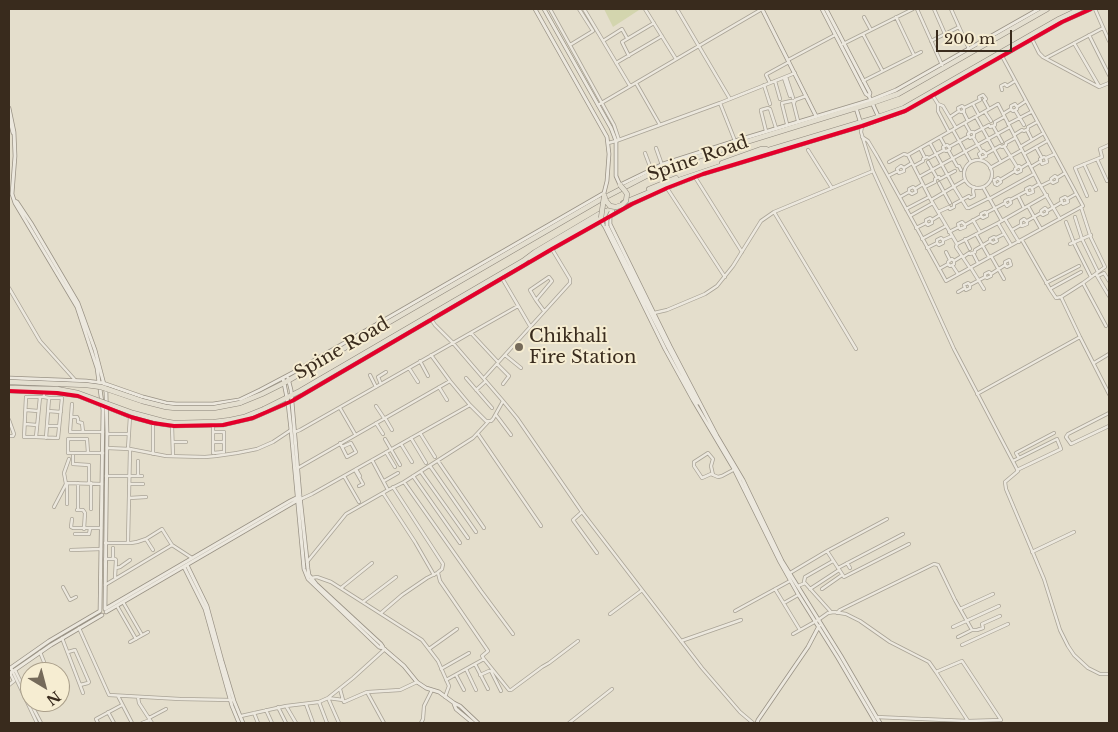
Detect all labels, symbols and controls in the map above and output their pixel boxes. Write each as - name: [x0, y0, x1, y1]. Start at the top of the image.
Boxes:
- scale bar: [938, 20, 1014, 52]
- text: 200 m: [944, 29, 995, 48]
- street label: Spine Road: [645, 132, 751, 186]
- street label: Spine Road: [291, 313, 393, 385]
- place label: Chikhali Fire Station: [529, 326, 636, 368]
- marker: Chikhali Fire Station: [513, 341, 525, 353]
- north arrow: [20, 662, 70, 712]
- text: N: [43, 687, 64, 709]

